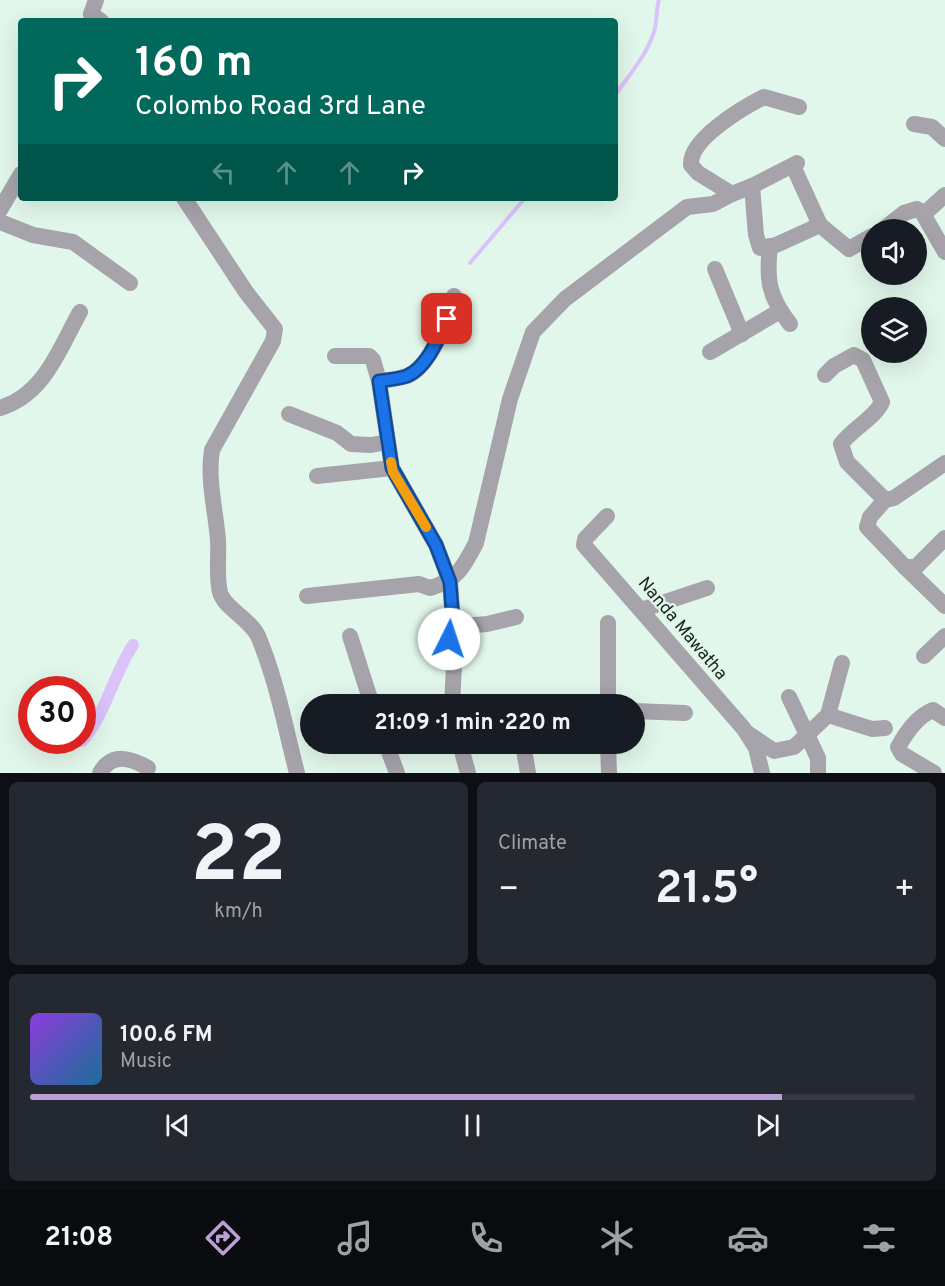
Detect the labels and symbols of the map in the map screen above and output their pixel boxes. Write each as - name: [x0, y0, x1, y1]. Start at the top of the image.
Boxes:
- pin: [421, 293, 472, 344]
- street label: Nanda Mawatha: [632, 573, 732, 685]
- position arrow: [417, 607, 481, 671]
- speed limit sign: 30: [18, 676, 96, 754]

